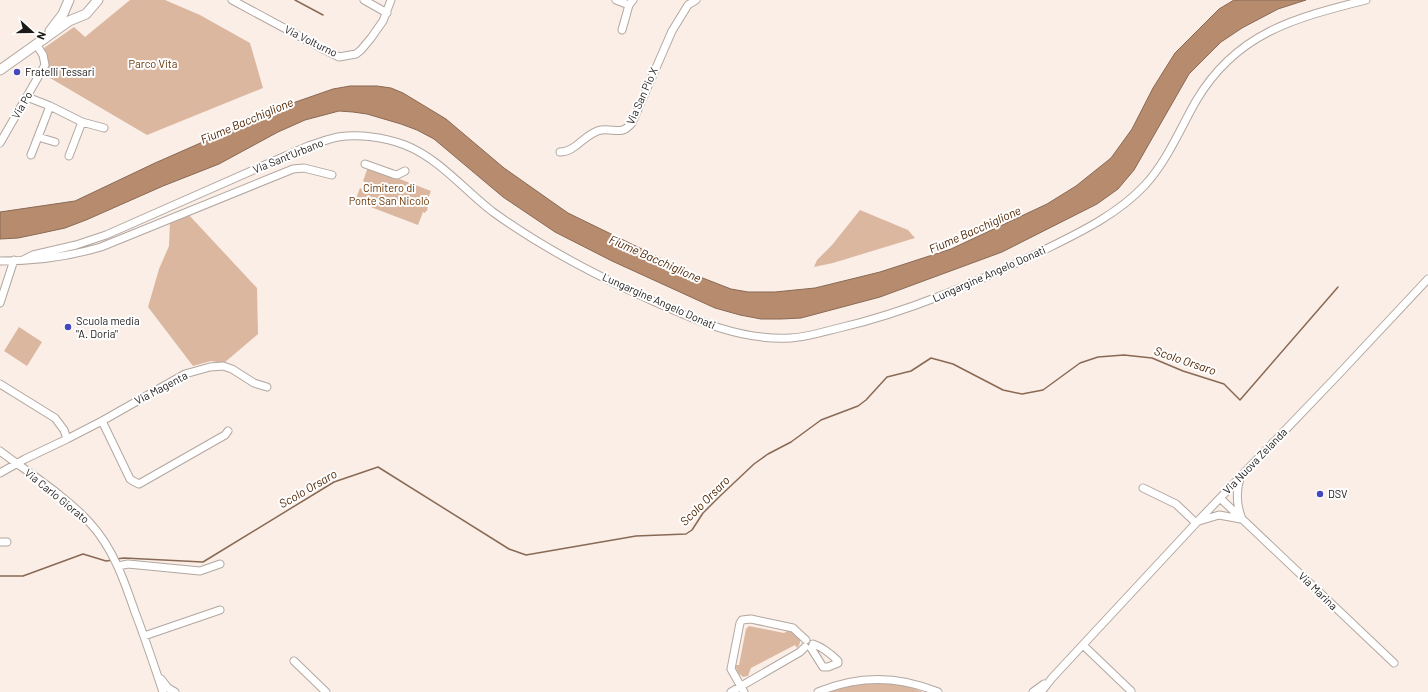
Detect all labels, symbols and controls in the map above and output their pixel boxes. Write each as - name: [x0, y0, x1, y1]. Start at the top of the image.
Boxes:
- north arrow: [12, 12, 52, 52]
- street label: Via Volturno: [283, 22, 340, 59]
- text: N: [34, 30, 49, 42]
- park label: Parco Vita: [129, 57, 177, 70]
- place label: Fratelli Tessari: [25, 65, 95, 78]
- street label: Via San Pio X: [623, 65, 660, 126]
- marker: Fratelli Tessari: [12, 67, 22, 77]
- street label: Via Po: [9, 89, 35, 121]
- water label: Fiume Bacchiglione: [198, 94, 295, 146]
- street label: Via Sant'Urbano: [251, 135, 325, 176]
- park label: Cimitero di Ponte San Nicolò: [349, 181, 429, 207]
- water label: Fiume Bacchiglione: [926, 203, 1023, 256]
- water label: Fiume Bacchiglione: [607, 232, 704, 285]
- street label: Lungargine Angelo Donati: [930, 243, 1047, 304]
- street label: Lungargine Angelo Donati: [601, 270, 718, 331]
- place label: Scuola media "A. Doria": [76, 314, 140, 340]
- marker: Scuola media "A. Doria": [63, 322, 73, 332]
- water label: Scolo Orsaro: [1153, 343, 1218, 377]
- street label: Via Magenta: [132, 368, 189, 407]
- street label: Via Nuova Zelanda: [1220, 425, 1289, 496]
- street label: Via Carlo Giorato: [23, 466, 92, 526]
- water label: Scolo Orsaro: [276, 466, 339, 510]
- water label: Scolo Orsaro: [677, 473, 732, 528]
- place label: DSV: [1328, 487, 1348, 500]
- marker: DSV: [1315, 489, 1325, 499]
- street label: Via Marina: [1296, 569, 1340, 612]

